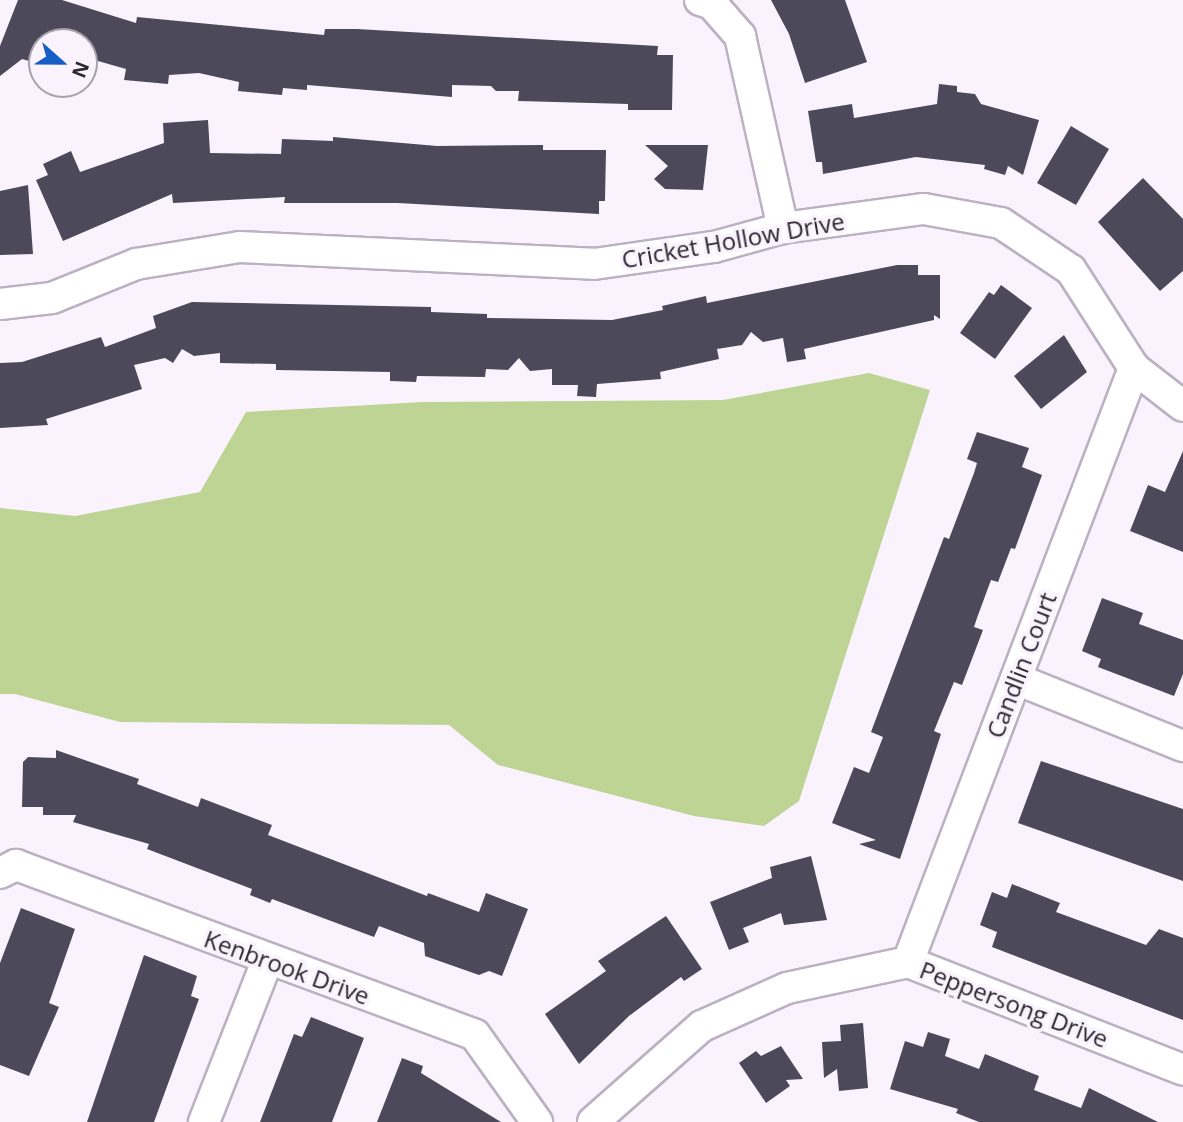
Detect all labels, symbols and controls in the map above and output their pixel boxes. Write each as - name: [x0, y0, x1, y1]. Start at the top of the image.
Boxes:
- north arrow: [28, 28, 98, 98]
- text: N: [66, 58, 96, 82]
- street label: Cricket Hollow Drive: [619, 206, 847, 274]
- street label: Candlin Court: [980, 588, 1062, 742]
- street label: Kenbrook Drive: [200, 924, 374, 1010]
- street label: Peppersong Drive: [916, 955, 1112, 1053]

